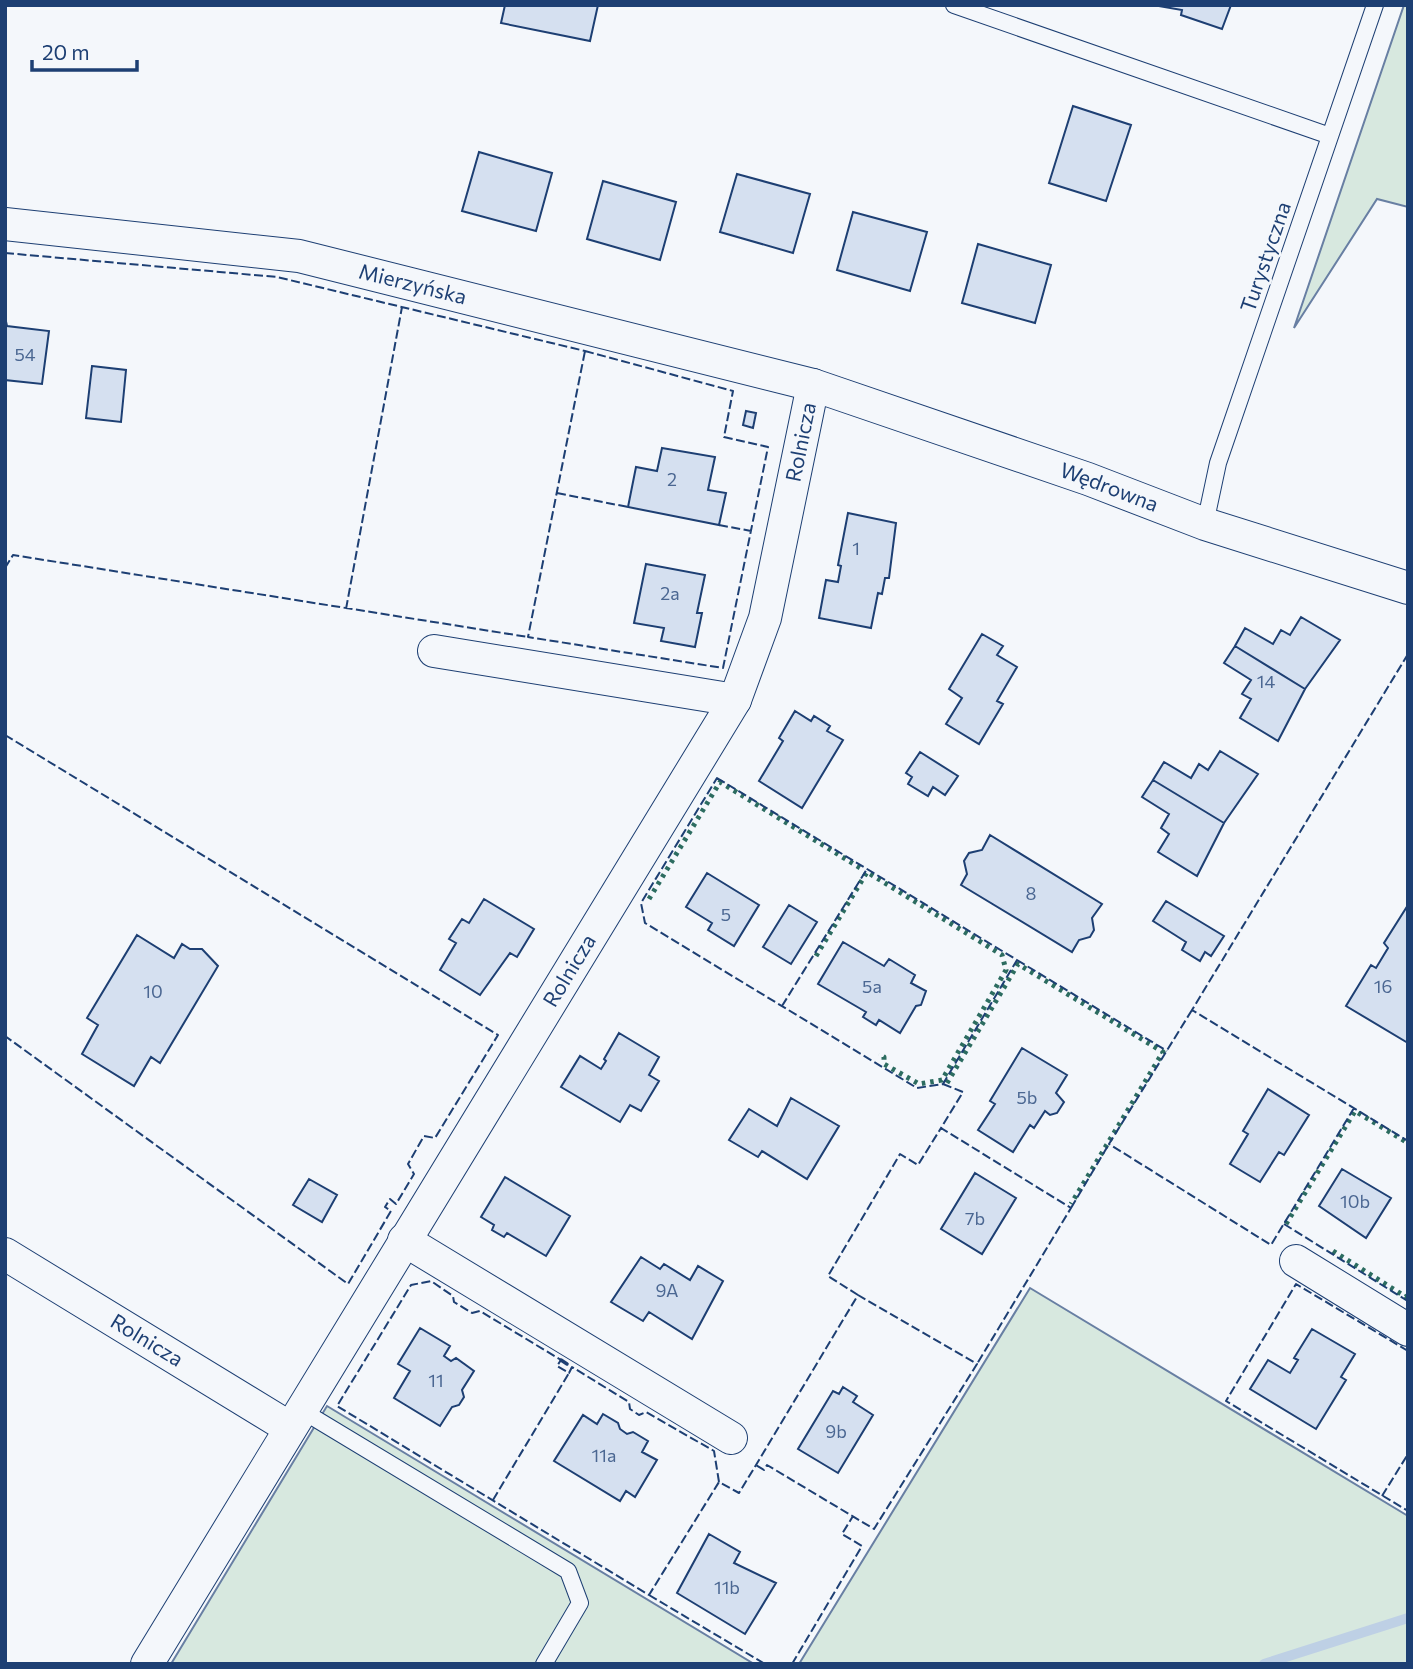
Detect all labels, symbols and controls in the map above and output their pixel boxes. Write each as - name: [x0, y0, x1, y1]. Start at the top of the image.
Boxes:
- scale bar: [32, 28, 136, 72]
- text: 20 m: [42, 39, 90, 64]
- street label: Turystyczna: [1234, 198, 1295, 315]
- street label: Mierzyńska: [357, 258, 470, 309]
- house number: 54: [14, 343, 36, 365]
- street label: Rolnicza: [779, 400, 820, 484]
- street label: Wędrowna: [1057, 456, 1162, 516]
- house number: 2: [667, 468, 677, 490]
- house number: 1: [852, 537, 860, 559]
- house number: 2a: [660, 582, 680, 604]
- house number: 14: [1257, 670, 1275, 692]
- house number: 8: [1026, 882, 1037, 904]
- house number: 5: [721, 903, 731, 925]
- street label: Rolnicza: [537, 929, 600, 1011]
- house number: 5a: [862, 975, 882, 997]
- house number: 16: [1374, 975, 1392, 997]
- house number: 10: [143, 980, 163, 1002]
- house number: 5b: [1017, 1086, 1038, 1108]
- house number: 10b: [1340, 1190, 1370, 1212]
- house number: 7b: [965, 1207, 985, 1229]
- house number: 9A: [656, 1279, 678, 1301]
- street label: Rolnicza: [107, 1308, 188, 1371]
- house number: 11: [428, 1369, 444, 1391]
- house number: 9b: [825, 1420, 847, 1442]
- house number: 11a: [592, 1444, 616, 1466]
- house number: 11b: [714, 1576, 740, 1598]

